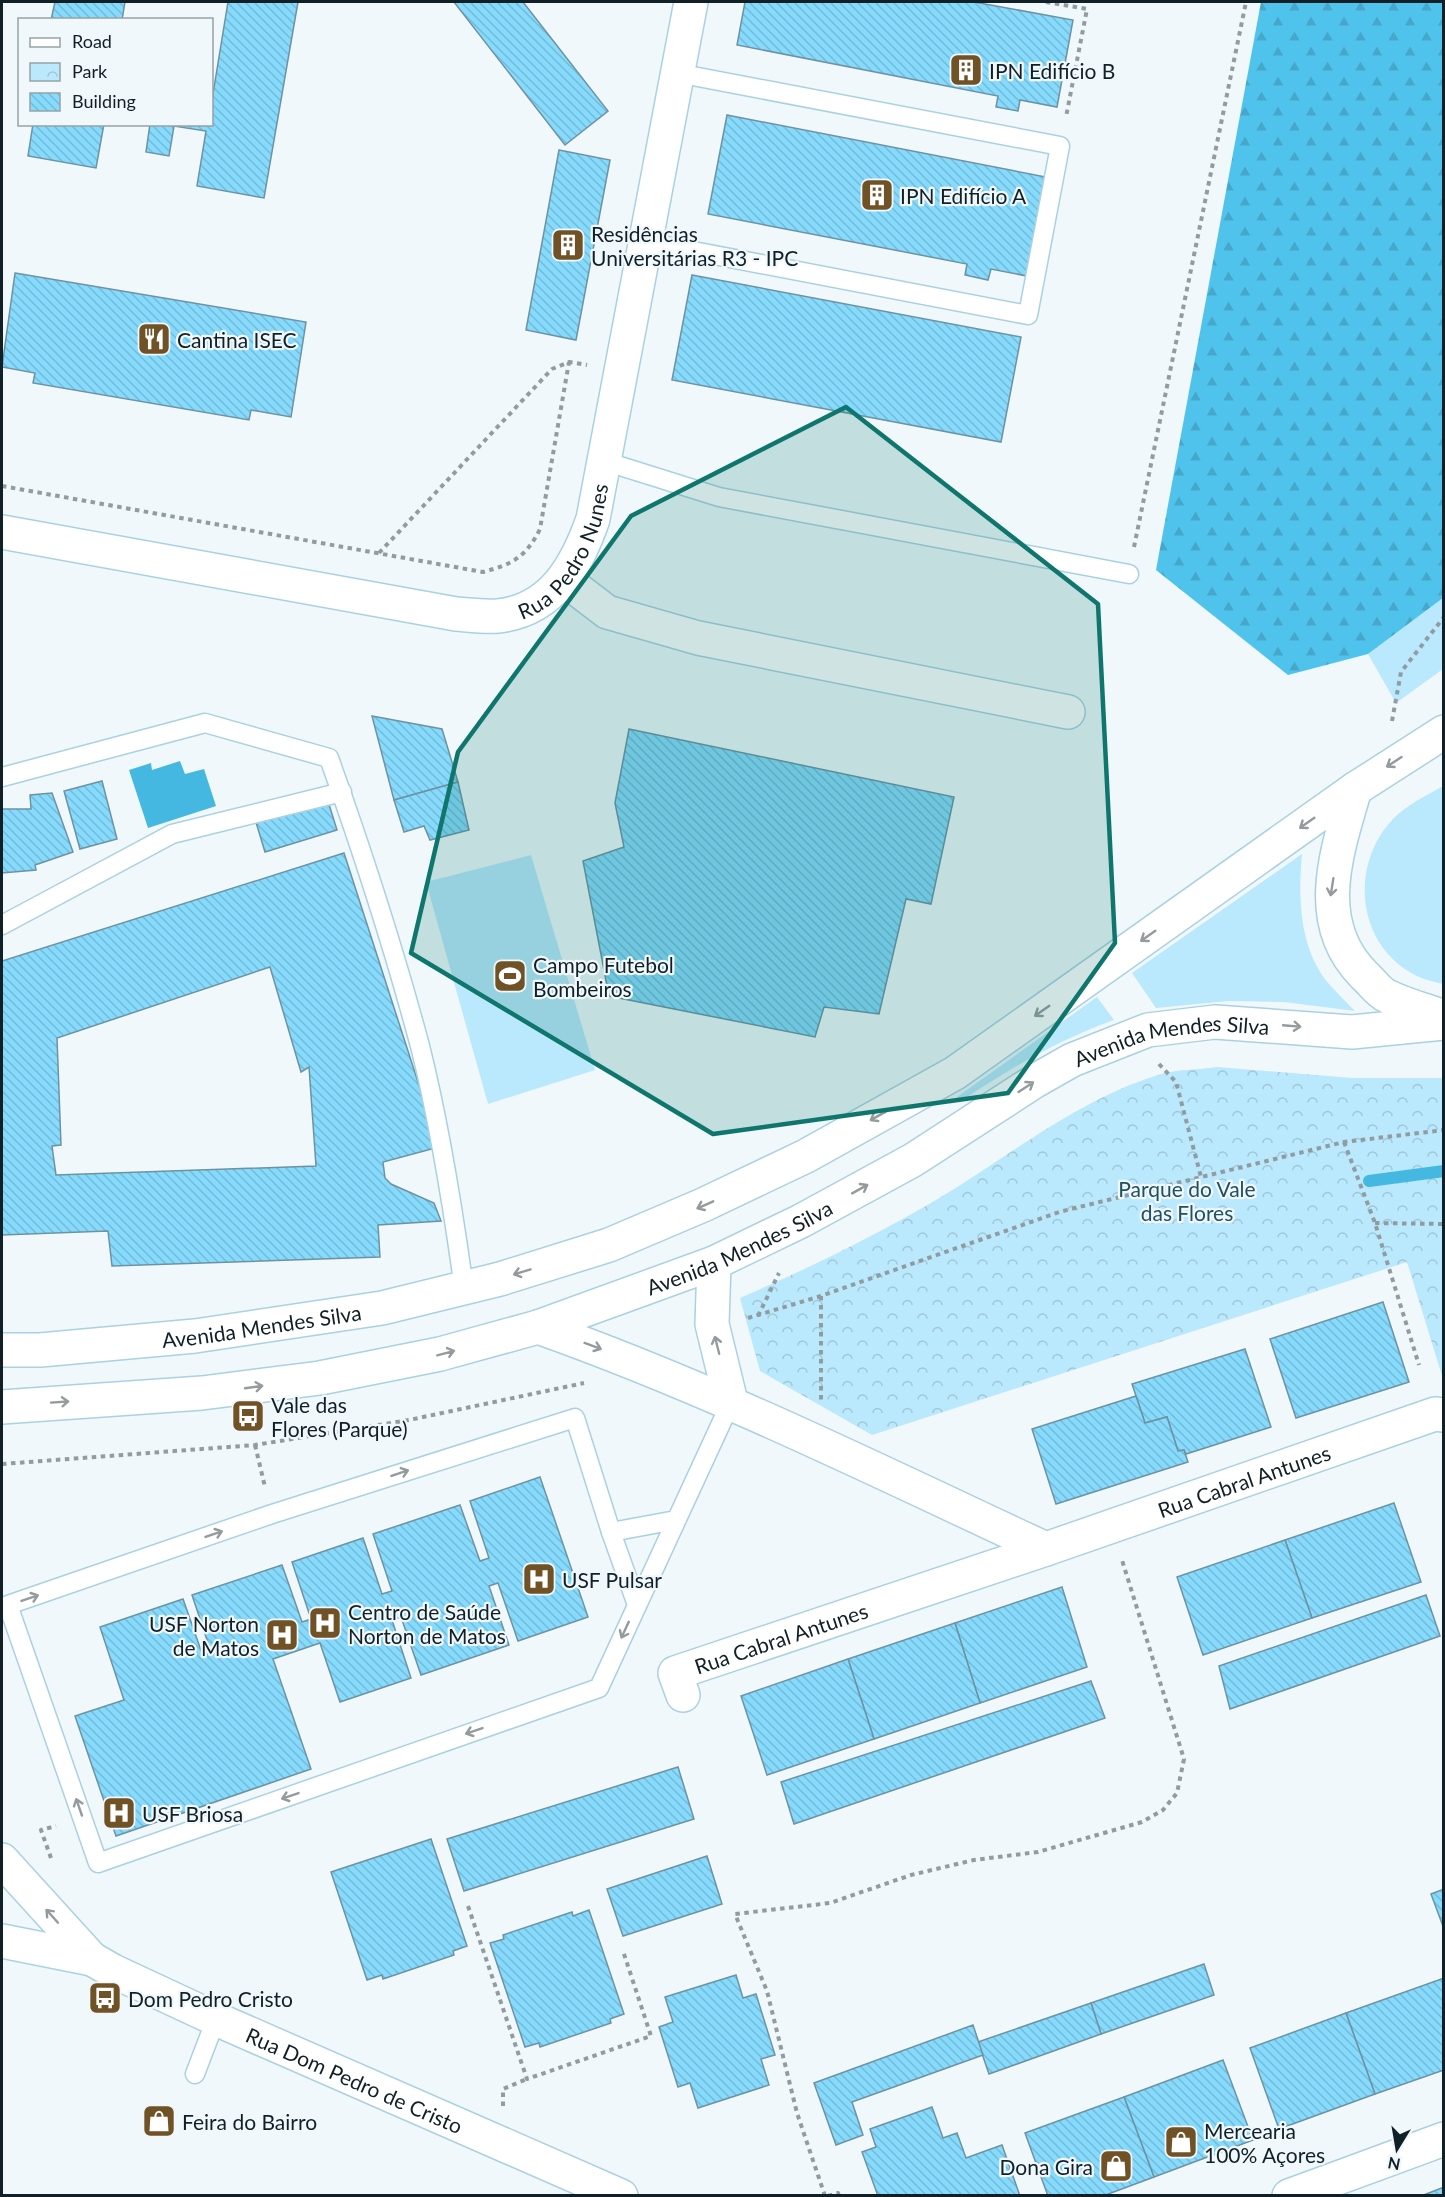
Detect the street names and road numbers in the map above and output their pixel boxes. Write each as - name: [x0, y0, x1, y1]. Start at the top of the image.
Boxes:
- street label: Rua Pedro Nunes: [514, 481, 612, 623]
- street label: Avenida Mendes Silva: [1070, 1009, 1270, 1071]
- street label: Avenida Mendes Silva: [643, 1194, 836, 1299]
- street label: Avenida Mendes Silva: [161, 1299, 363, 1351]
- street label: Rua Cabral Antunes: [1154, 1439, 1333, 1522]
- street label: Rua Cabral Antunes: [691, 1597, 871, 1678]
- street label: Rua Dom Pedro de Cristo: [243, 2021, 467, 2138]

